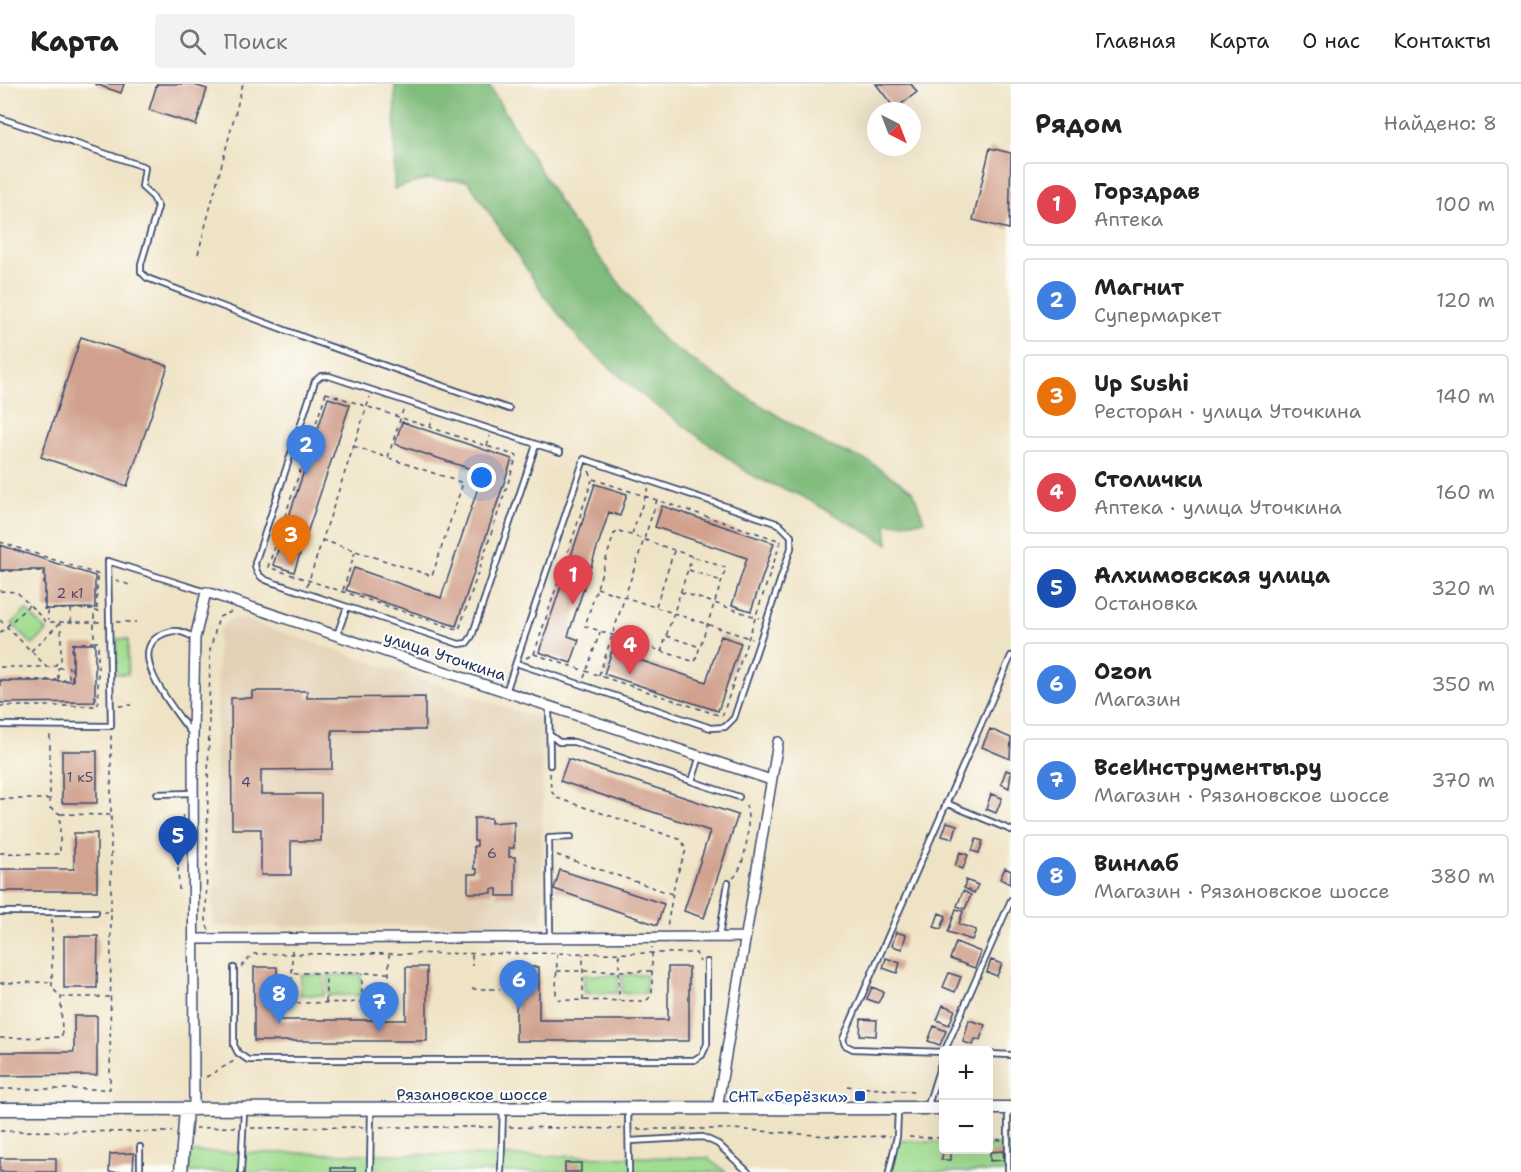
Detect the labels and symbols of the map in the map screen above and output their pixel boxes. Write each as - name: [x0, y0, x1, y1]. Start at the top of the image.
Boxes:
- north arrow: [867, 102, 921, 156]
- pin: 2: [286, 426, 326, 475]
- your location: [467, 463, 496, 492]
- pin: 3: [272, 516, 310, 565]
- pin: 1: [554, 556, 592, 605]
- house number: 2 к1: [56, 584, 84, 602]
- street label: улица Уточкина: [381, 626, 509, 686]
- pin: 4: [610, 626, 650, 675]
- house number: 1 к5: [67, 768, 93, 786]
- house number: 4: [241, 773, 251, 791]
- pin: 5: [158, 816, 198, 866]
- house number: 6: [487, 844, 497, 862]
- pin: 6: [500, 960, 538, 1010]
- pin: 8: [260, 974, 298, 1024]
- pin: 7: [360, 982, 398, 1032]
- street label: Рязановское шоссе: [396, 1084, 548, 1105]
- place label: СНТ «Берёзки»: [728, 1086, 848, 1107]
- marker: СНТ «Берёзки»: [853, 1089, 867, 1103]

